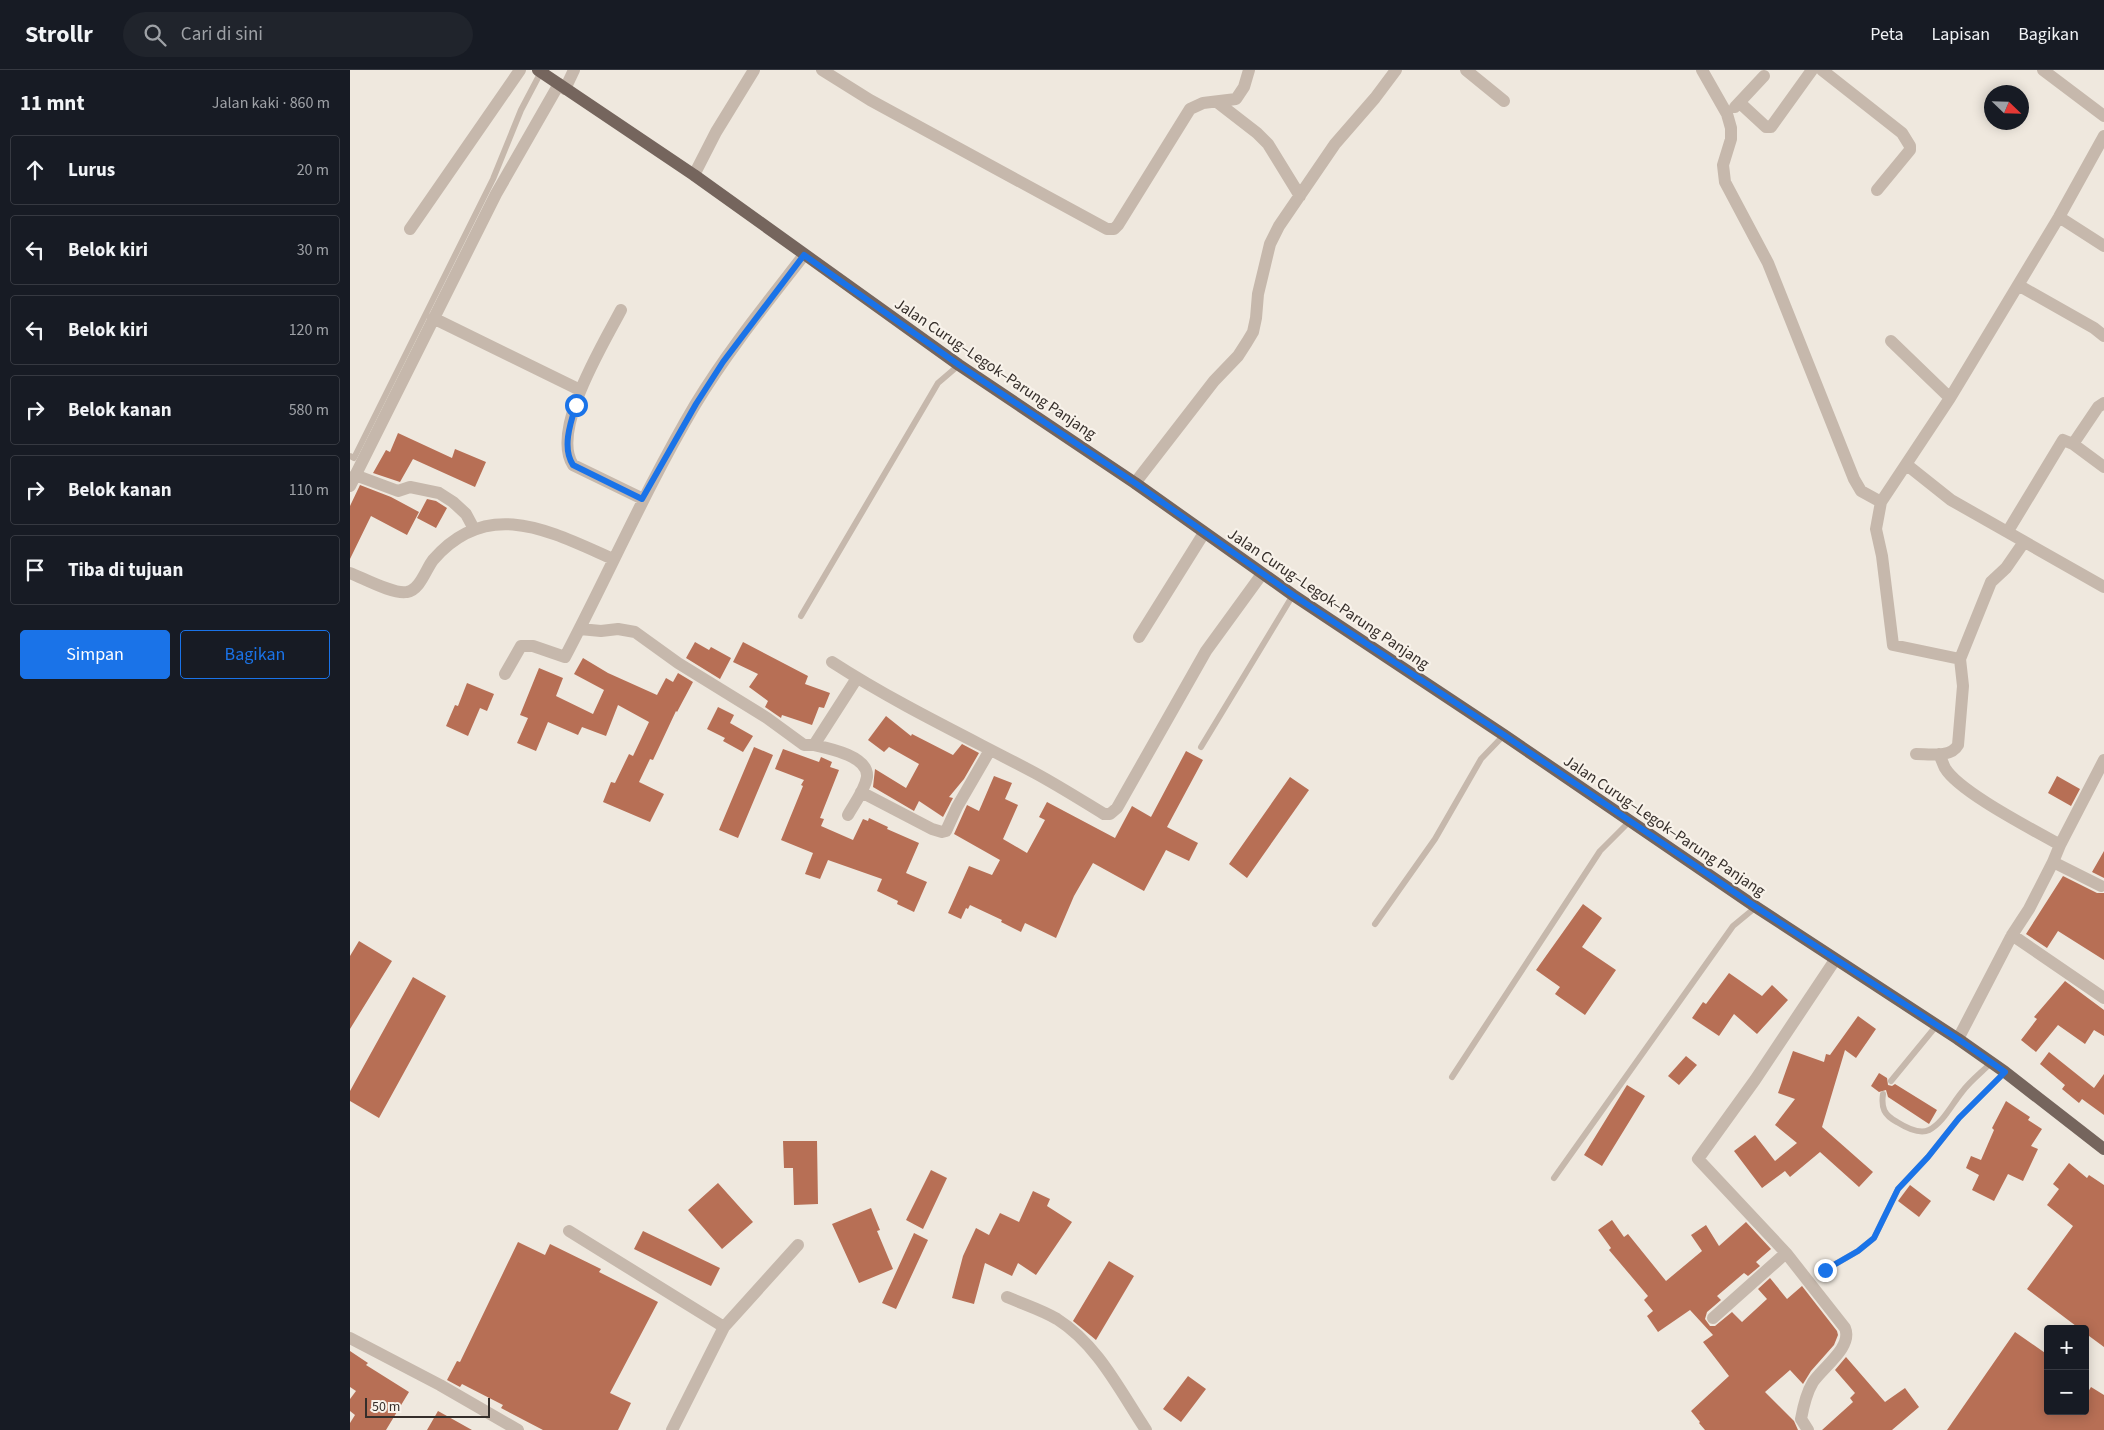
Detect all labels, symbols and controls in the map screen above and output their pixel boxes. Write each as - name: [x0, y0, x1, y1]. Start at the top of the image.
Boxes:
- search box: [123, 12, 473, 57]
- text: Strollr: [25, 17, 93, 52]
- icon: search: [141, 21, 169, 49]
- text: Cari di sini: [181, 21, 263, 48]
- text: Peta: [1870, 22, 1903, 47]
- text: Lapisan: [1931, 22, 1990, 47]
- text: Bagikan: [2018, 22, 2079, 47]
- north arrow: [1984, 85, 2029, 130]
- text: 11 mnt: [20, 88, 84, 118]
- text: Jalan kaki · 860 m: [212, 92, 330, 114]
- icon: ahead: [21, 156, 49, 184]
- text: Lurus: [68, 157, 115, 184]
- text: 20 m: [297, 159, 329, 181]
- icon: left: [21, 236, 49, 264]
- text: Belok kiri: [68, 237, 148, 264]
- text: 30 m: [297, 239, 329, 261]
- street label: Jalan Curug–Legok–Parung Panjang: [890, 293, 1101, 445]
- icon: left: [21, 316, 49, 344]
- text: Belok kiri: [68, 317, 148, 344]
- text: 120 m: [289, 319, 329, 341]
- route start: [565, 394, 588, 417]
- icon: right: [21, 396, 49, 424]
- text: Belok kanan: [68, 397, 172, 424]
- text: 580 m: [289, 399, 329, 421]
- icon: right: [21, 476, 49, 504]
- text: Belok kanan: [68, 477, 172, 504]
- text: 110 m: [289, 479, 329, 501]
- street label: Jalan Curug–Legok–Parung Panjang: [1223, 523, 1434, 675]
- icon: arrive: [21, 556, 49, 584]
- text: Tiba di tujuan: [68, 557, 183, 584]
- button: Simpan: [20, 630, 170, 679]
- button: Bagikan: [180, 630, 330, 679]
- street label: Jalan Curug–Legok–Parung Panjang: [1559, 750, 1770, 902]
- route end: [1814, 1259, 1837, 1282]
- map controls: [2044, 1325, 2089, 1415]
- button: +: [2044, 1325, 2089, 1370]
- button: −: [2044, 1370, 2089, 1415]
- scale bar: [365, 1395, 490, 1418]
- text: 50 m: [372, 1397, 400, 1417]

